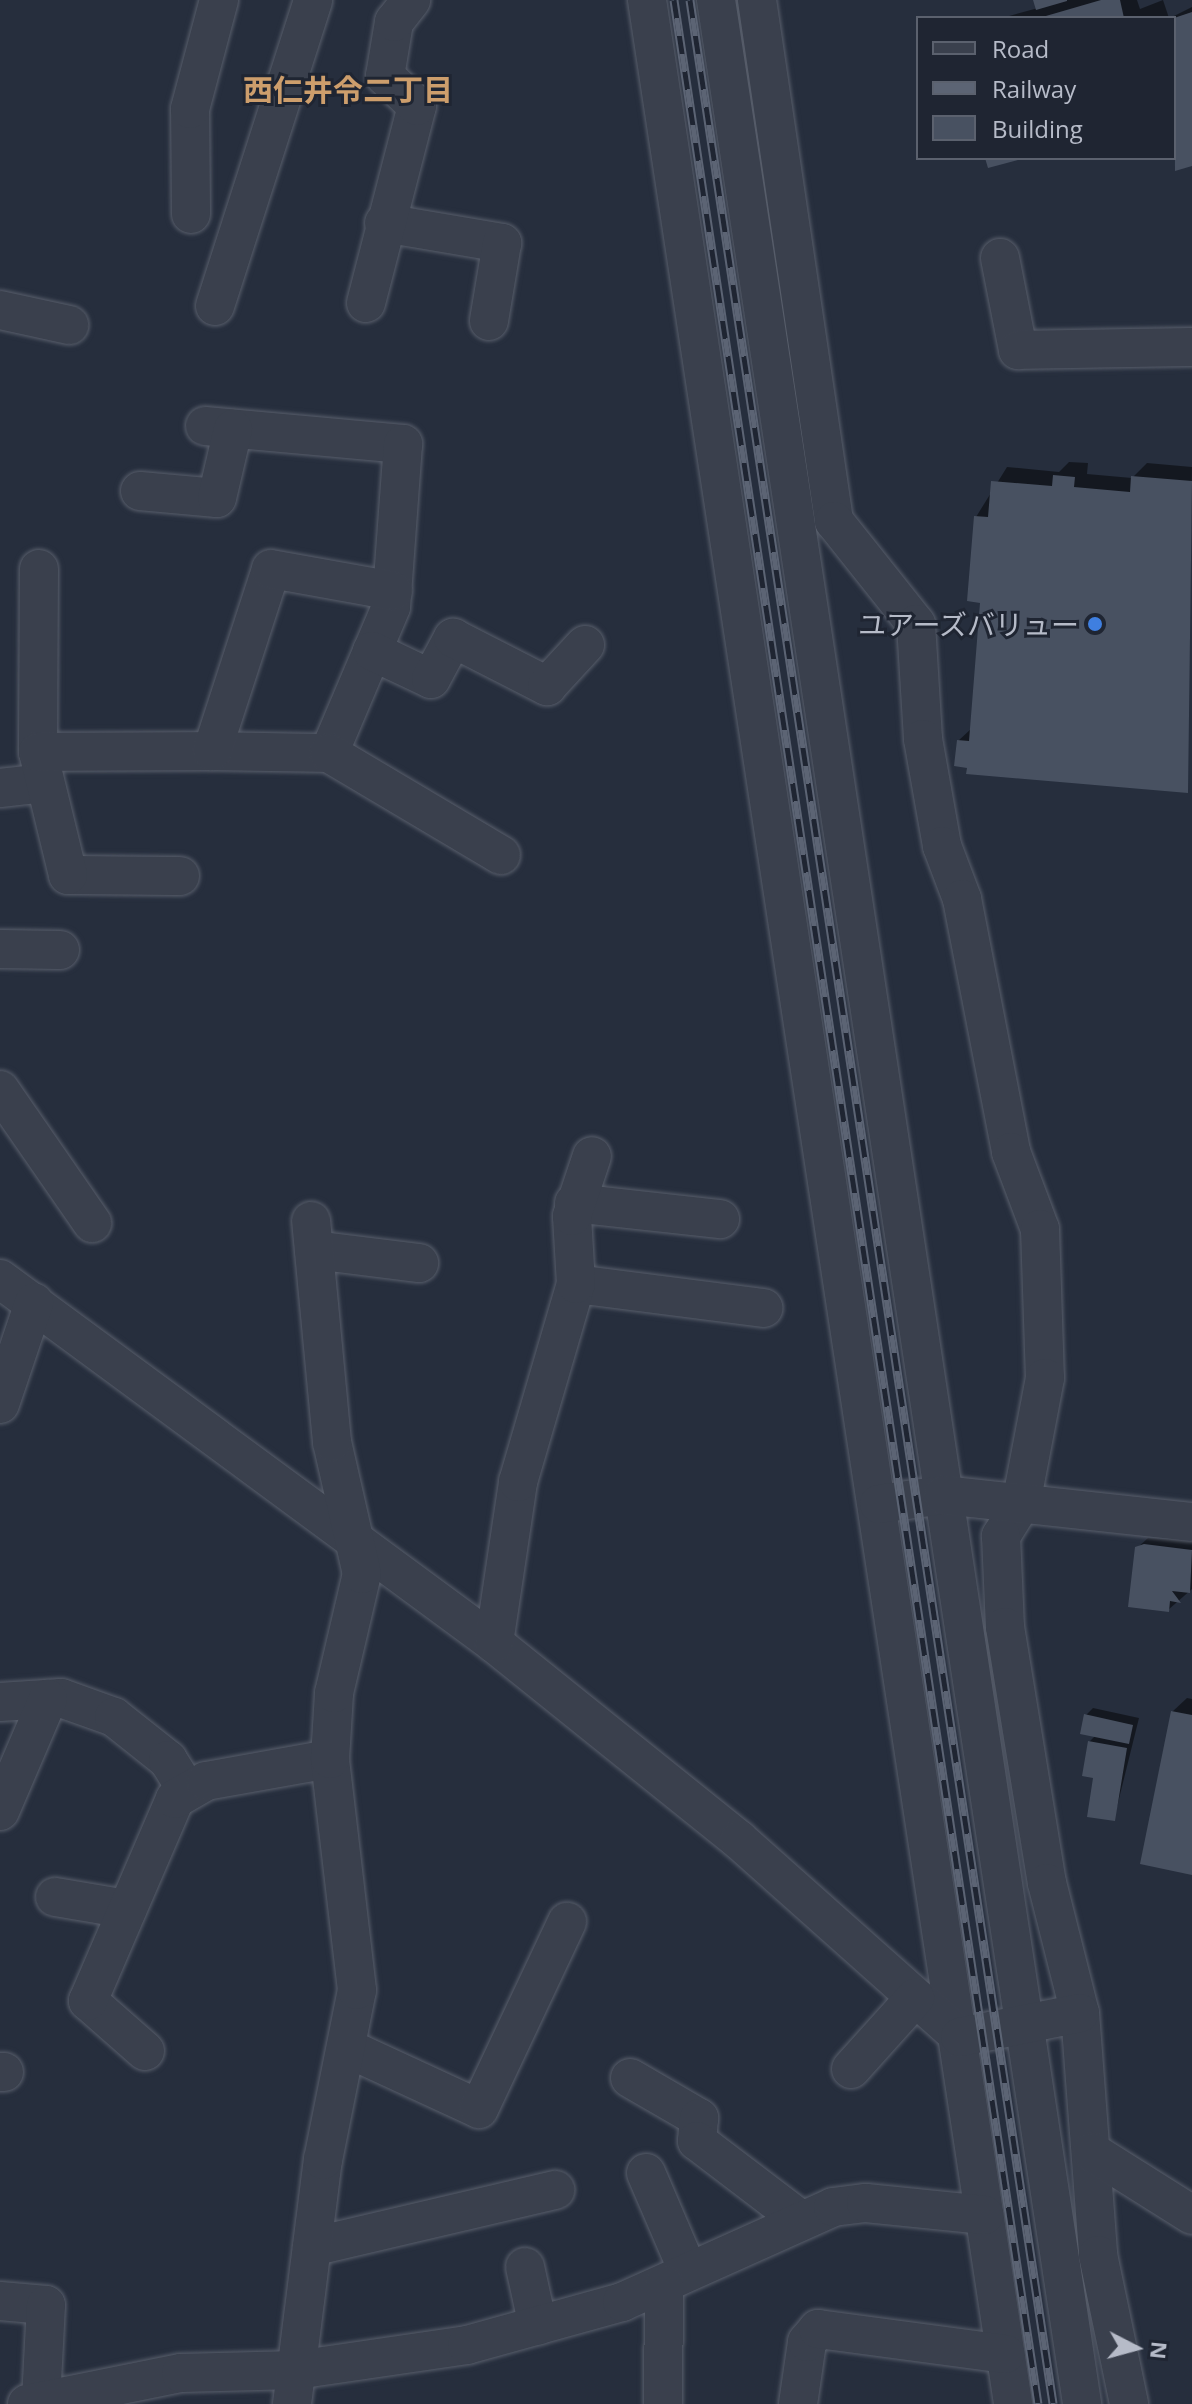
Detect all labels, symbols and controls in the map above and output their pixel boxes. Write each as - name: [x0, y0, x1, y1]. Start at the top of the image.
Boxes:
- legend: [916, 16, 1176, 160]
- text: Road: [992, 32, 1049, 65]
- district label: 西仁井令二丁目: [243, 72, 453, 108]
- text: Railway: [992, 72, 1076, 105]
- text: Building: [992, 112, 1083, 145]
- place label: ユアーズバリュー: [857, 607, 1079, 641]
- marker: ユアーズバリュー: [1086, 615, 1104, 633]
- north arrow: [1096, 2308, 1176, 2388]
- text: N: [1144, 2340, 1176, 2361]

